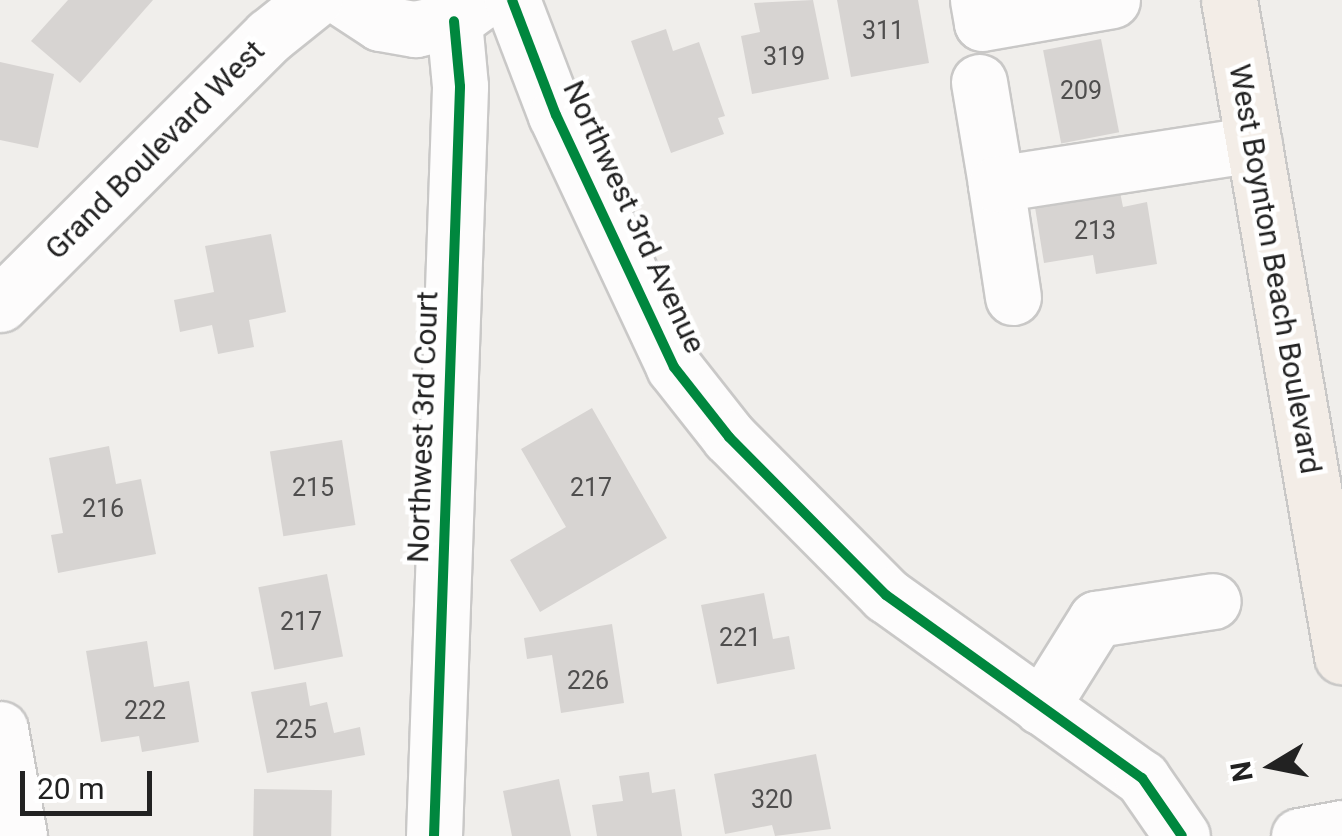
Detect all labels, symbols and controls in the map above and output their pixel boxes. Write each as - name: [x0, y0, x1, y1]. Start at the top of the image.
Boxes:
- house number: 311: [862, 16, 904, 46]
- street label: Grand Boulevard West: [38, 33, 272, 267]
- house number: 319: [763, 42, 805, 72]
- street label: West Boynton Beach Boulevard: [1221, 61, 1329, 477]
- street label: Northwest 3rd Avenue: [555, 75, 713, 359]
- house number: 209: [1060, 76, 1102, 106]
- house number: 213: [1074, 216, 1116, 246]
- street label: Northwest 3rd Court: [400, 290, 446, 564]
- house number: 215: [292, 473, 334, 503]
- house number: 217: [570, 473, 612, 503]
- house number: 216: [82, 494, 124, 524]
- house number: 217: [280, 607, 322, 637]
- house number: 221: [719, 623, 761, 653]
- house number: 226: [567, 666, 609, 696]
- house number: 222: [124, 696, 166, 726]
- house number: 225: [275, 715, 317, 745]
- north arrow: [1222, 716, 1322, 816]
- scale bar: [25, 751, 158, 813]
- text: N: [1224, 759, 1260, 784]
- text: 20 m: [37, 771, 104, 806]
- house number: 320: [751, 785, 793, 815]

